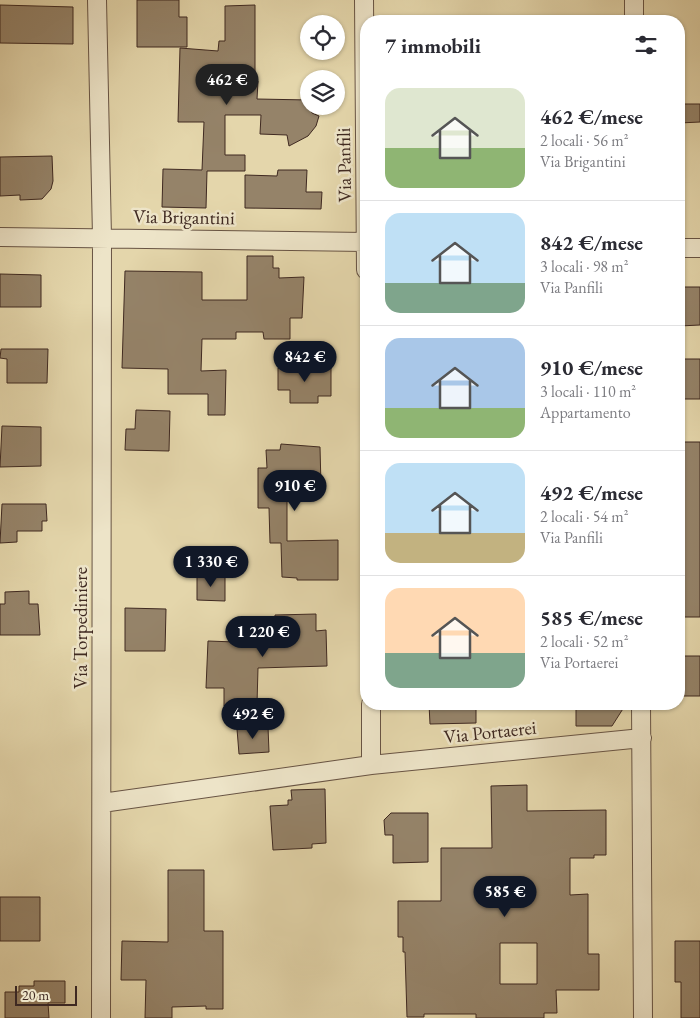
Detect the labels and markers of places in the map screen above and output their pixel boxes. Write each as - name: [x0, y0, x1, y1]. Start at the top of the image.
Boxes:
- pin: 462 €: [192, 64, 262, 106]
- pin: 842 €: [270, 340, 340, 383]
- pin: 910 €: [260, 470, 330, 512]
- pin: 1 330 €: [165, 546, 257, 588]
- pin: 1 220 €: [217, 616, 309, 658]
- pin: 492 €: [218, 698, 288, 740]
- pin: 585 €: [470, 876, 540, 918]

